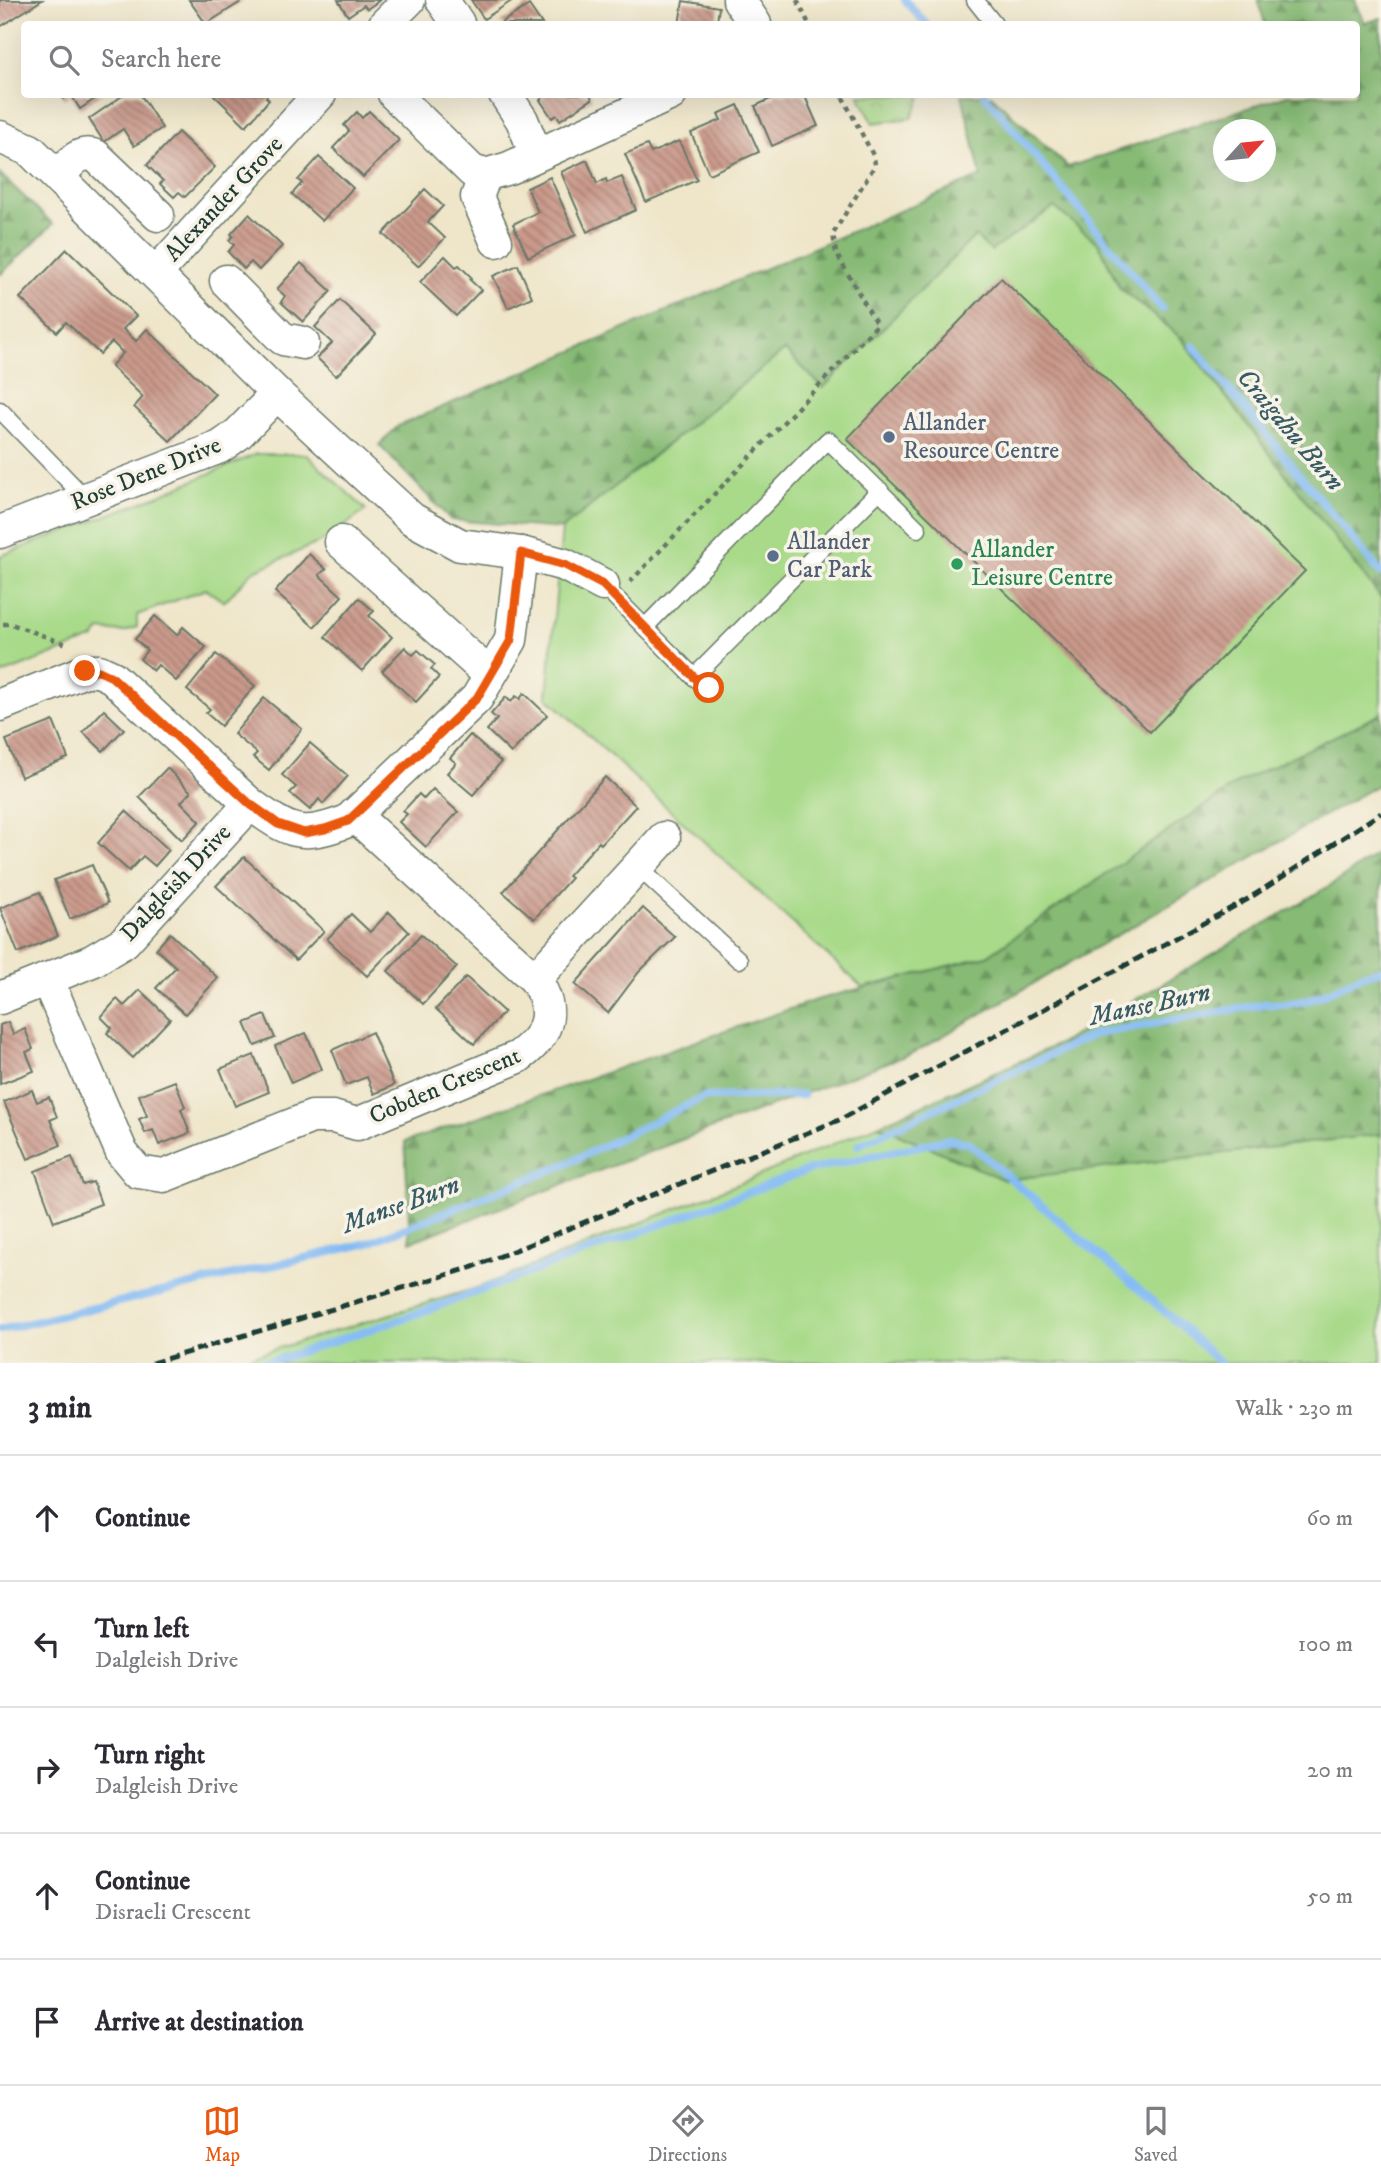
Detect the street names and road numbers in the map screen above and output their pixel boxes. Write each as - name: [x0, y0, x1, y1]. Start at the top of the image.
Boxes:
- street label: Alexander Grove: [158, 130, 290, 268]
- street label: Rose Dene Drive: [66, 430, 226, 518]
- street label: Dalgleish Drive: [114, 818, 238, 948]
- street label: Cobden Crescent: [365, 1041, 526, 1131]

